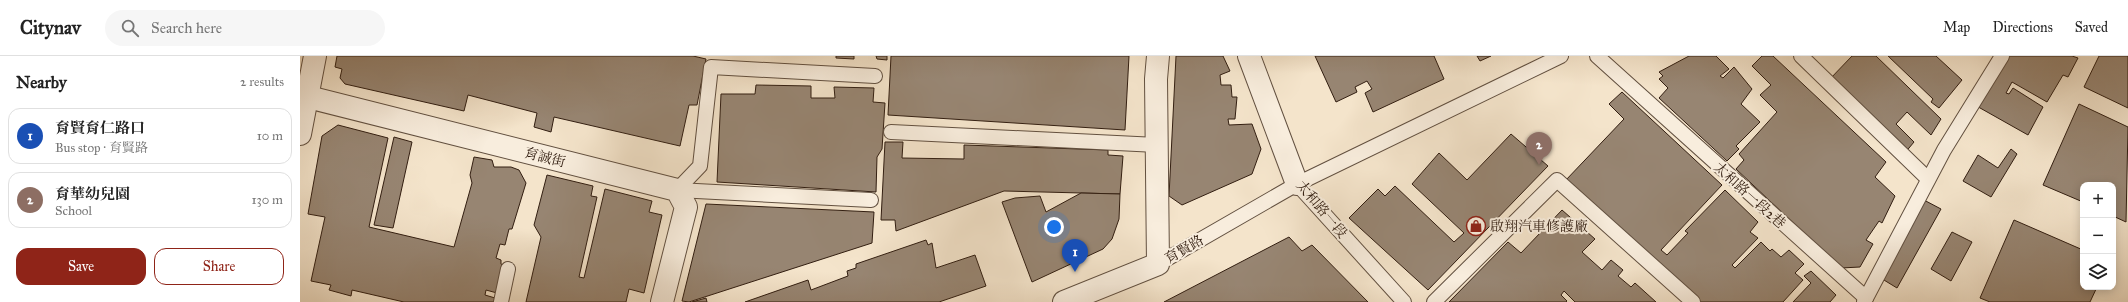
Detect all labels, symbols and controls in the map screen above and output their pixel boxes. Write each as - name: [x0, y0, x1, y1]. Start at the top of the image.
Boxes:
- search box: [105, 10, 385, 46]
- text: Citynav: [20, 16, 81, 39]
- icon: search: [119, 17, 141, 39]
- text: Search here: [151, 19, 222, 37]
- text: Map: [1943, 19, 1970, 36]
- text: Directions: [1992, 19, 2053, 36]
- text: Saved: [2075, 19, 2108, 36]
- text: Nearby: [16, 72, 67, 93]
- text: 2 results: [240, 74, 284, 90]
- text: 育賢育仁路口: [55, 119, 145, 137]
- text: 1: [27, 128, 33, 144]
- text: 10 m: [257, 128, 283, 144]
- pin: 2: [1526, 132, 1552, 165]
- text: Bus stop · 育賢路: [55, 140, 148, 156]
- street label: 育誠街: [522, 144, 567, 171]
- street label: 太和路一段2巷: [1710, 159, 1789, 232]
- street label: 太和路一段: [1293, 177, 1351, 242]
- map controls: [2080, 182, 2116, 290]
- button: +: [2080, 182, 2116, 218]
- text: 育華幼兒園: [55, 185, 130, 203]
- text: 2: [27, 192, 33, 208]
- text: 130 m: [251, 192, 283, 208]
- text: School: [55, 203, 92, 219]
- shop icon: 啟翔汽車修護廠: [1465, 215, 1487, 237]
- your location: [1044, 217, 1064, 237]
- place label: 啟翔汽車修護廠: [1490, 218, 1588, 235]
- button: −: [2080, 218, 2116, 254]
- street label: 育賢路: [1162, 232, 1207, 267]
- pin: 1: [1062, 239, 1088, 272]
- button: Save: [16, 248, 146, 285]
- button: Share: [154, 248, 284, 285]
- button: layers: [2080, 254, 2116, 290]

